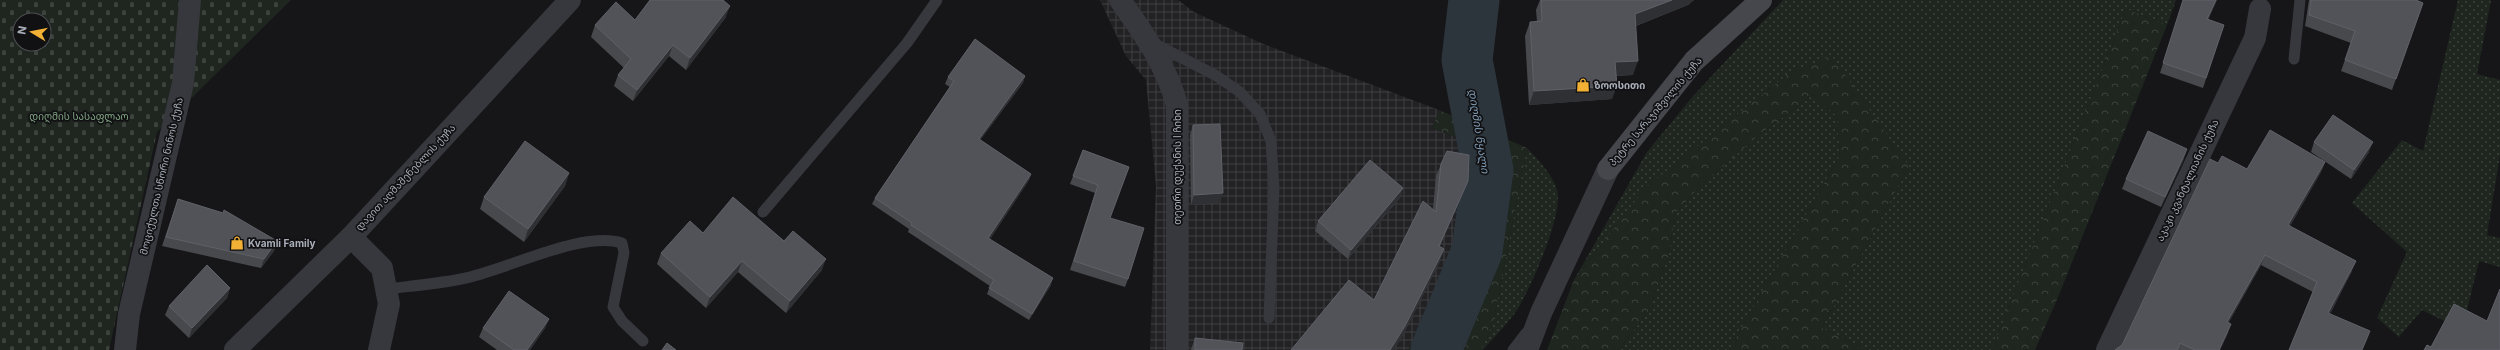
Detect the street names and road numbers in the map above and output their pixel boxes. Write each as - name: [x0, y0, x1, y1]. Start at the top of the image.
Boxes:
- street label: პეტრე სარაჯიშვილის ქუჩა: [1606, 54, 1705, 168]
- street label: მოციქულთა სწორი ნინოს ქუჩა: [137, 96, 186, 256]
- street label: თეთრი დუქანის I ჩიხი: [1171, 109, 1184, 225]
- street label: აკაკი კვანტალიანის ქუჩა: [2153, 117, 2221, 243]
- street label: დავით აღმაშენებლის ქუჩა: [353, 121, 458, 233]

